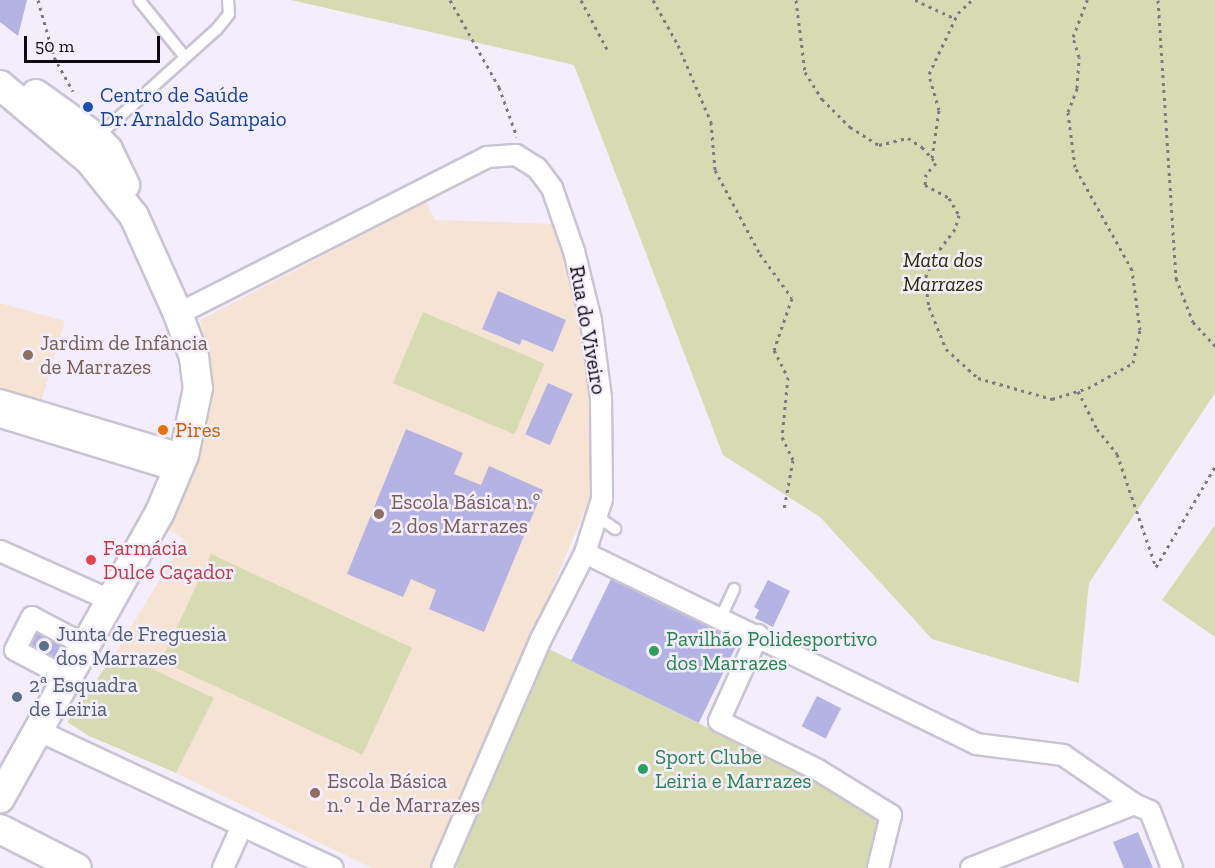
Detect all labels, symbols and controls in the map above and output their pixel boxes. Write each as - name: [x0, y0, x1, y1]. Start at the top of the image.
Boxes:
- scale bar: [27, 24, 164, 62]
- text: 50 m: [35, 35, 74, 57]
- place label: Centro de Saúde Dr. Arnaldo Sampaio: [100, 82, 287, 132]
- marker: Centro de Saúde Dr. Arnaldo Sampaio: [81, 100, 95, 114]
- park label: Mata dos Marrazes: [903, 247, 983, 297]
- street label: Rua do Viveiro: [564, 263, 612, 397]
- place label: Jardim de Infância de Marrazes: [40, 330, 208, 380]
- marker: Jardim de Infância de Marrazes: [21, 348, 35, 362]
- place label: Pires: [175, 417, 221, 443]
- marker: Pires: [156, 423, 170, 437]
- place label: Escola Básica n.º 2 dos Marrazes: [391, 489, 540, 539]
- marker: Escola Básica n.º 2 dos Marrazes: [372, 507, 386, 521]
- place label: Farmácia Dulce Caçador: [103, 535, 234, 585]
- marker: Farmácia Dulce Caçador: [84, 553, 98, 567]
- place label: Junta de Freguesia dos Marrazes: [56, 621, 227, 671]
- place label: Pavilhão Polidesportivo dos Marrazes: [666, 626, 877, 676]
- marker: Junta de Freguesia dos Marrazes: [37, 639, 51, 653]
- marker: Pavilhão Polidesportivo dos Marrazes: [647, 644, 661, 658]
- place label: 2ª Esquadra de Leiria: [29, 672, 138, 722]
- marker: 2ª Esquadra de Leiria: [10, 690, 24, 704]
- place label: Sport Clube Leiria e Marrazes: [655, 744, 811, 794]
- marker: Sport Clube Leiria e Marrazes: [636, 762, 650, 776]
- place label: Escola Básica n.º 1 de Marrazes: [327, 768, 480, 818]
- marker: Escola Básica n.º 1 de Marrazes: [308, 786, 322, 800]

